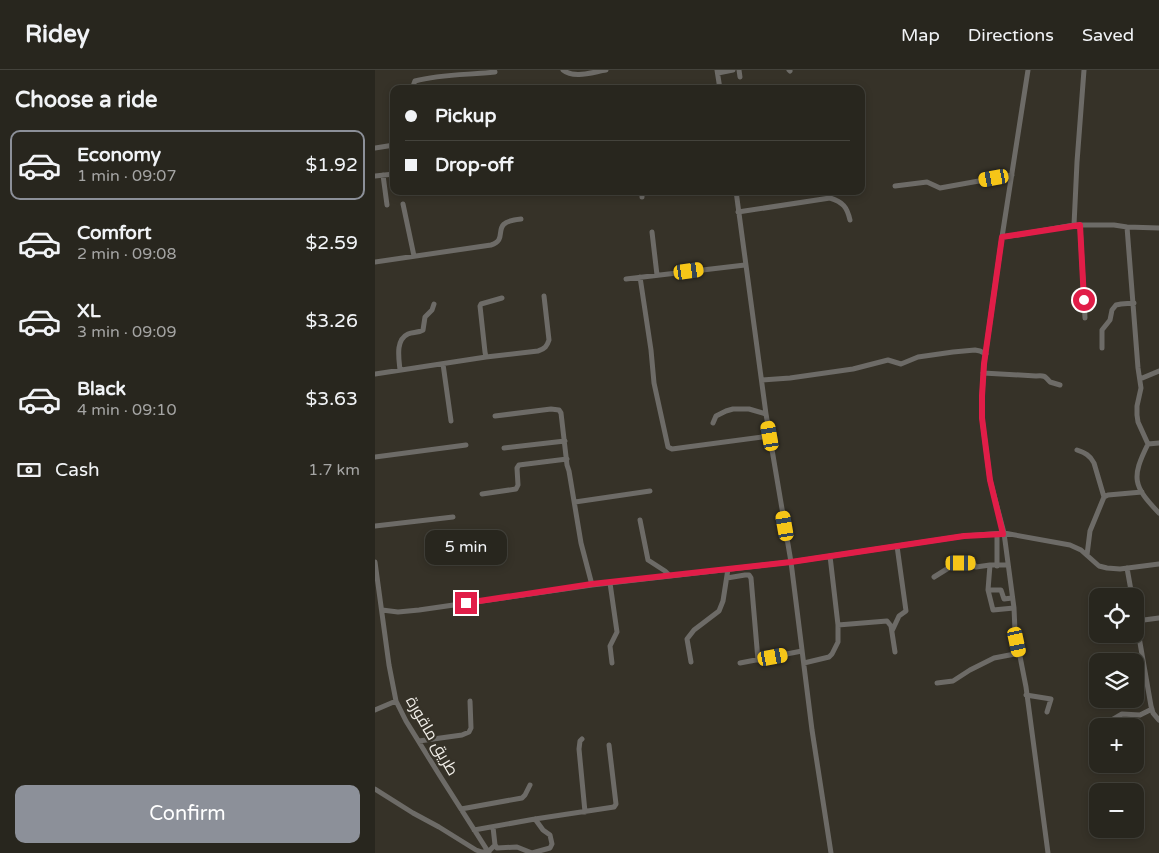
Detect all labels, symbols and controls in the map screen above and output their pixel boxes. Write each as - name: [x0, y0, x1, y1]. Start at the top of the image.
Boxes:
- text: Ridey: [25, 20, 90, 49]
- text: Map: [901, 24, 940, 46]
- text: Directions: [968, 24, 1054, 46]
- text: Saved: [1082, 24, 1134, 46]
- text: Choose a ride: [15, 87, 158, 113]
- text: Pickup: [435, 105, 496, 127]
- icon: car: [17, 143, 62, 188]
- text: Economy: [77, 144, 161, 166]
- text: $1.92: [306, 154, 358, 176]
- text: Drop-off: [435, 154, 514, 176]
- text: 1 min · 09:07: [77, 166, 176, 186]
- car: [977, 168, 1010, 188]
- icon: car: [17, 221, 62, 266]
- text: Comfort: [77, 222, 151, 244]
- text: $2.59: [306, 232, 358, 254]
- text: 2 min · 09:08: [77, 244, 176, 264]
- car: [673, 261, 704, 281]
- route start: [1073, 289, 1095, 311]
- icon: car: [17, 299, 62, 344]
- text: XL: [77, 300, 101, 322]
- text: $3.26: [306, 310, 358, 332]
- text: 3 min · 09:09: [77, 322, 176, 342]
- icon: car: [17, 377, 62, 422]
- text: Black: [77, 378, 126, 400]
- text: $3.63: [306, 388, 358, 410]
- text: 4 min · 09:10: [77, 400, 176, 420]
- car: [760, 420, 779, 452]
- icon: cash: [15, 456, 43, 484]
- text: Cash: [55, 459, 100, 481]
- text: 1.7 km: [308, 460, 360, 480]
- car: [775, 510, 794, 542]
- callout: 5 min: [425, 530, 507, 566]
- text: 5 min: [445, 537, 487, 557]
- car: [946, 556, 976, 571]
- map controls: [1089, 588, 1144, 838]
- button: locate: [1089, 588, 1144, 643]
- route end: [455, 592, 477, 614]
- car: [1006, 626, 1027, 658]
- car: [756, 647, 789, 667]
- button: layers: [1089, 653, 1144, 708]
- street label: طريق ماقورة: [401, 693, 463, 779]
- button: +: [1089, 718, 1144, 773]
- button: −: [1089, 783, 1144, 838]
- button: Confirm: [15, 785, 360, 843]

